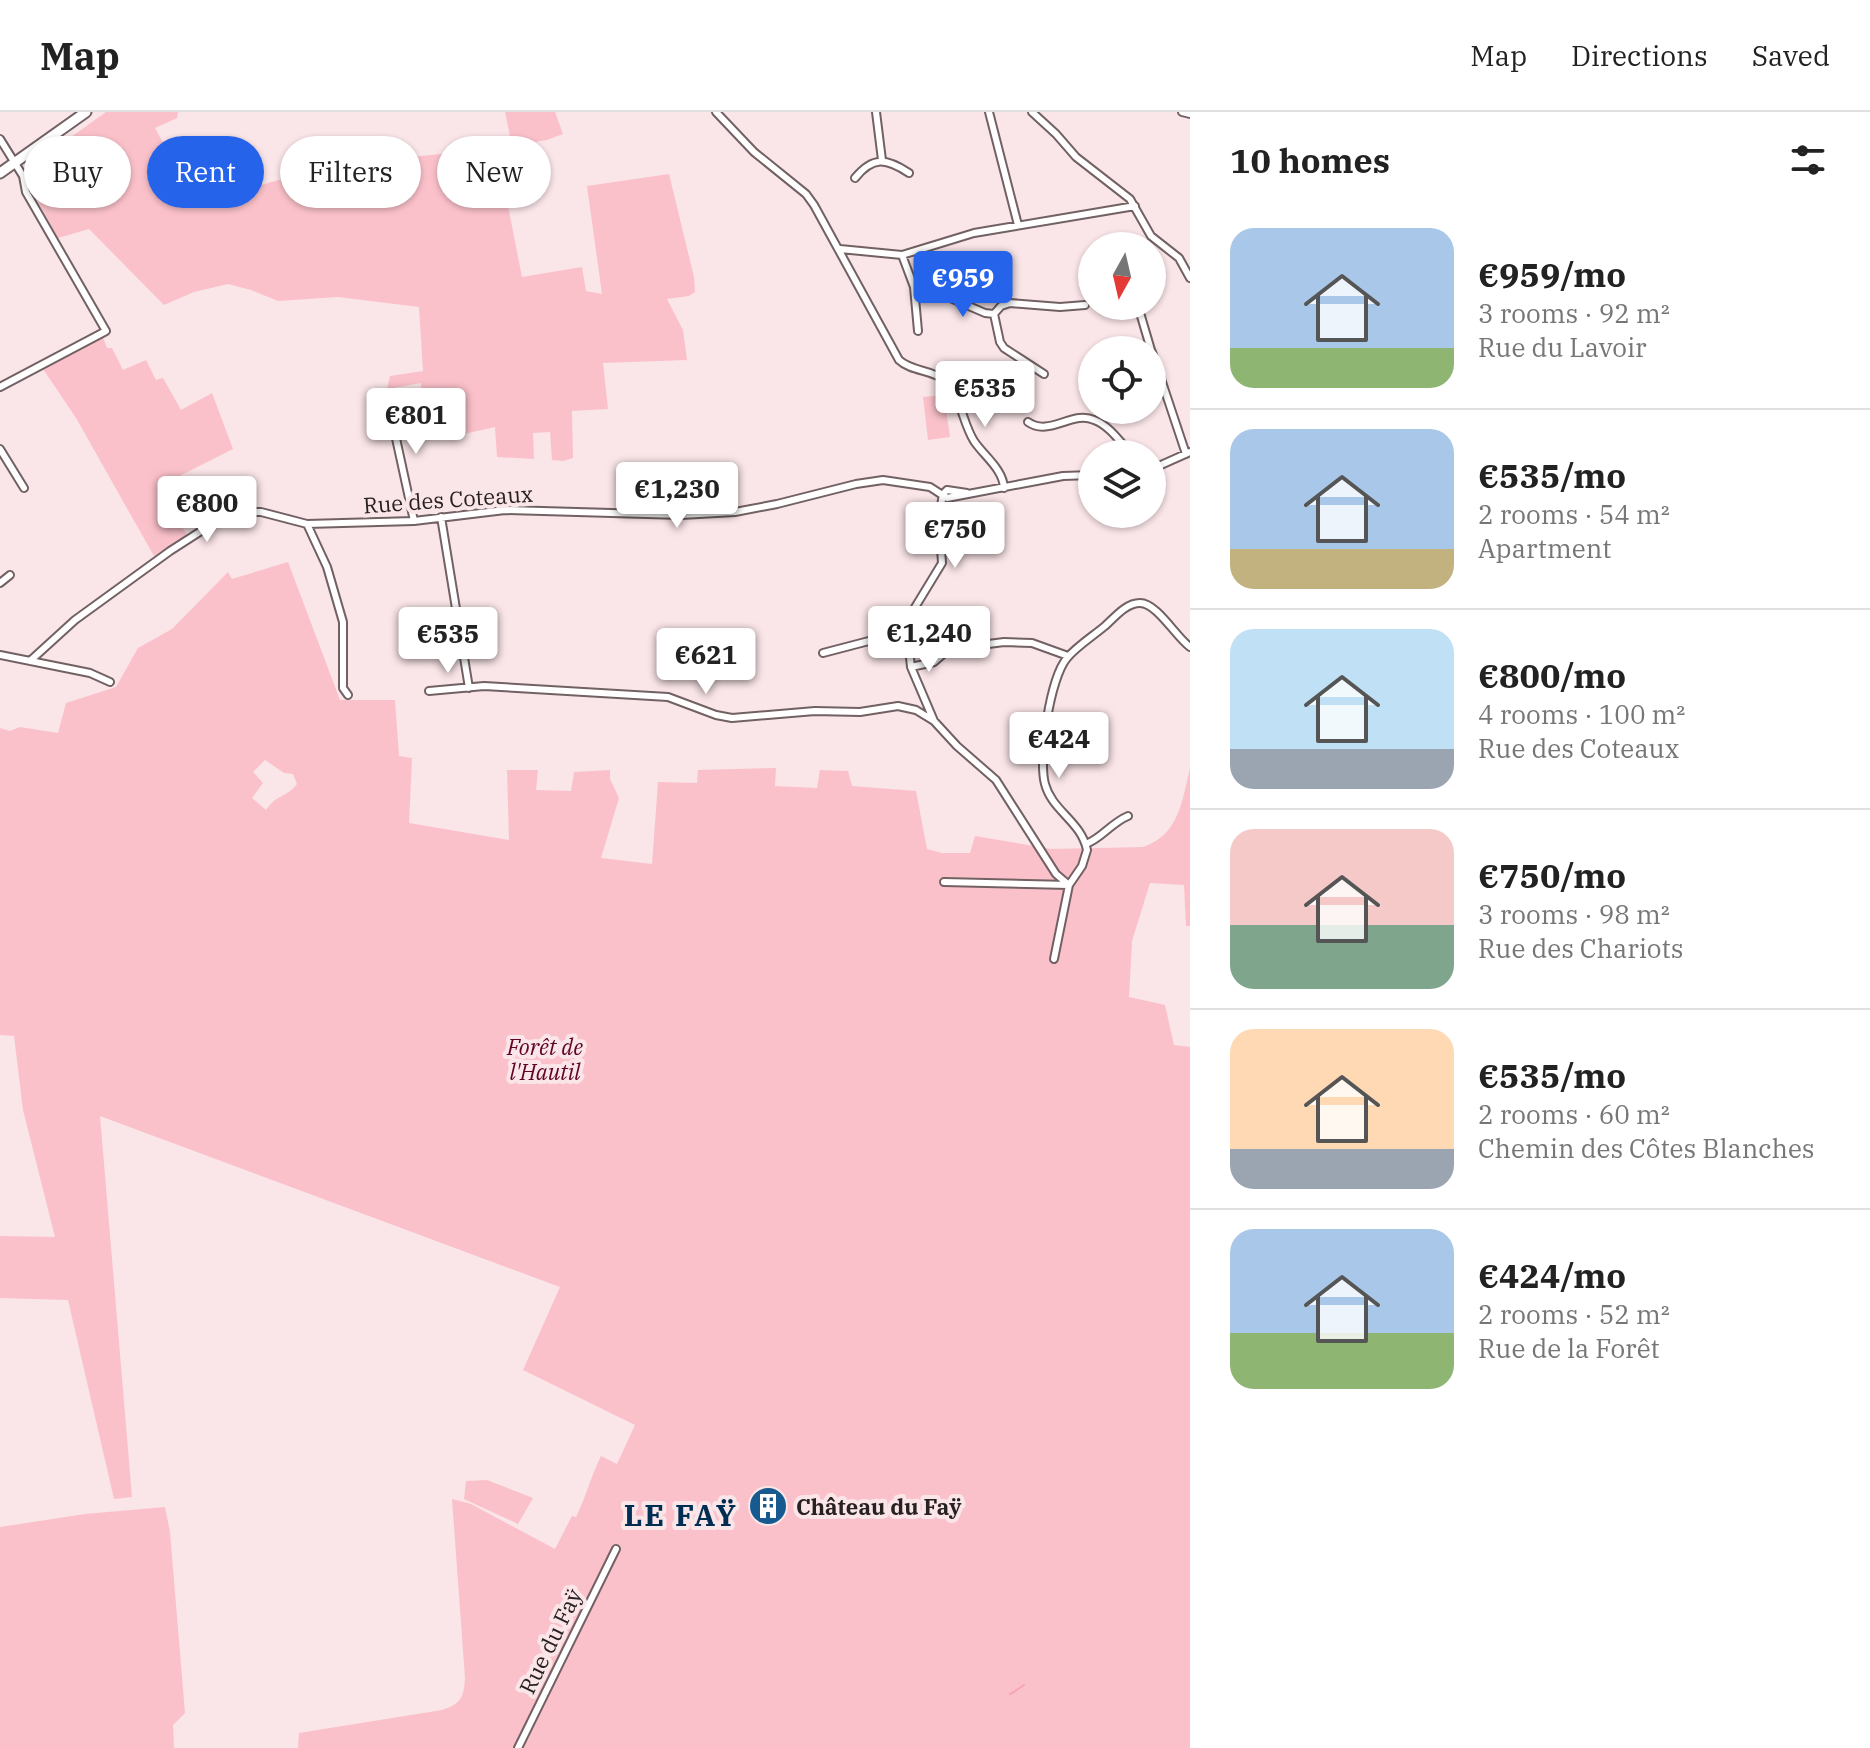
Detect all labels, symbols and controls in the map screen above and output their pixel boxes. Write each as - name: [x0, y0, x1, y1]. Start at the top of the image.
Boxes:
- text: Map: [40, 31, 120, 80]
- text: Map: [1470, 37, 1527, 74]
- text: Directions: [1571, 37, 1708, 74]
- text: Saved: [1752, 37, 1830, 74]
- chip: Buy: [24, 136, 131, 208]
- chip: Rent: [147, 136, 264, 208]
- chip: Filters: [280, 136, 421, 208]
- chip: New: [437, 136, 551, 208]
- text: 10 homes: [1230, 138, 1390, 182]
- icon: filters: [1786, 138, 1830, 182]
- north arrow: [1078, 232, 1166, 320]
- map controls: [1078, 232, 1166, 528]
- pin: €959: [916, 251, 1010, 319]
- text: €959/mo: [1478, 252, 1626, 296]
- text: €959: [932, 260, 994, 294]
- icon: home: [1294, 260, 1390, 356]
- text: 3 rooms · 92 m²: [1478, 296, 1670, 330]
- text: Rue du Lavoir: [1478, 330, 1647, 364]
- button: locate: [1078, 336, 1166, 424]
- pin: €535: [938, 361, 1032, 429]
- text: €535: [954, 370, 1016, 404]
- pin: €801: [369, 388, 463, 456]
- text: €801: [385, 397, 447, 431]
- button: layers: [1078, 440, 1166, 528]
- text: €535/mo: [1478, 453, 1626, 497]
- icon: home: [1294, 461, 1390, 557]
- pin: €1,230: [612, 462, 742, 530]
- text: €1,230: [634, 471, 720, 505]
- pin: €800: [160, 476, 254, 544]
- street label: Rue des Coteaux: [362, 479, 534, 519]
- text: €800: [176, 485, 238, 519]
- text: 2 rooms · 54 m²: [1478, 497, 1670, 531]
- pin: €750: [908, 502, 1002, 570]
- text: €750: [924, 511, 986, 545]
- text: Apartment: [1478, 531, 1611, 565]
- pin: €1,240: [864, 606, 994, 674]
- pin: €535: [401, 607, 495, 675]
- text: €1,240: [886, 615, 972, 649]
- text: €535: [417, 616, 479, 650]
- pin: €621: [659, 628, 753, 696]
- text: €621: [675, 637, 737, 671]
- text: €800/mo: [1478, 653, 1626, 697]
- icon: home: [1294, 661, 1390, 757]
- text: 4 rooms · 100 m²: [1478, 697, 1685, 731]
- pin: €424: [1012, 712, 1106, 780]
- text: €424: [1028, 721, 1090, 755]
- text: Rue des Coteaux: [1478, 731, 1679, 765]
- text: €750/mo: [1478, 853, 1626, 897]
- icon: home: [1294, 861, 1390, 957]
- text: 3 rooms · 98 m²: [1478, 897, 1670, 931]
- text: Rue des Chariots: [1478, 931, 1683, 965]
- park label: Forêt de l'Hautil: [506, 1032, 583, 1086]
- text: €535/mo: [1478, 1053, 1626, 1097]
- icon: home: [1294, 1061, 1390, 1157]
- text: 2 rooms · 60 m²: [1478, 1097, 1670, 1131]
- text: Chemin des Côtes Blanches: [1478, 1131, 1815, 1165]
- text: €424/mo: [1478, 1253, 1626, 1297]
- icon: home: [1294, 1261, 1390, 1357]
- text: 2 rooms · 52 m²: [1478, 1297, 1670, 1331]
- text: Rue de la Forêt: [1478, 1331, 1660, 1365]
- building icon: Château du Faÿ: [747, 1485, 789, 1527]
- place label: Château du Faÿ: [796, 1492, 962, 1521]
- district label: LE FAŸ: [624, 1495, 738, 1534]
- street label: Rue du Faÿ: [512, 1583, 588, 1698]

